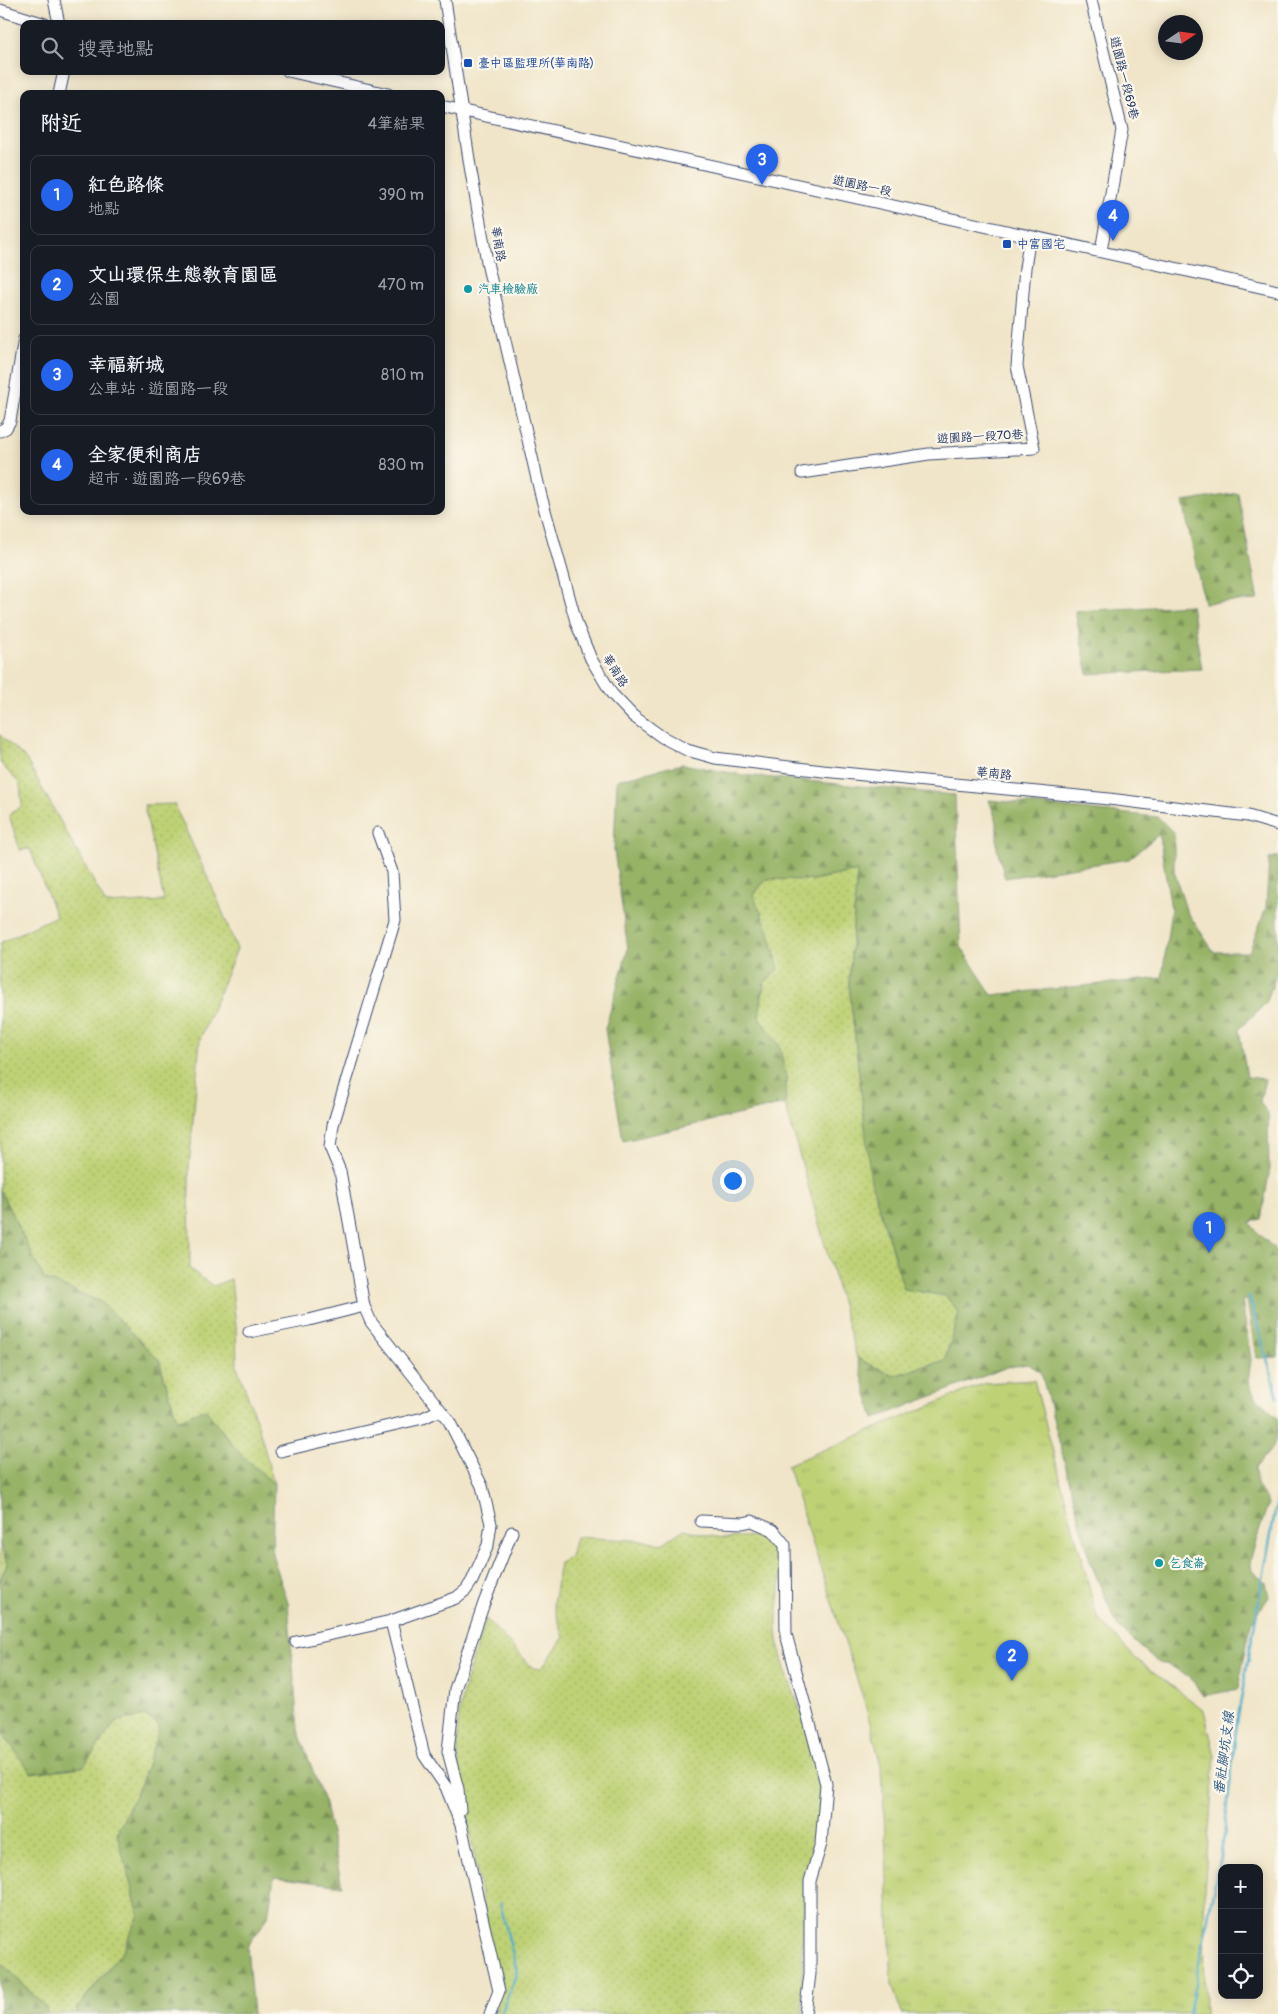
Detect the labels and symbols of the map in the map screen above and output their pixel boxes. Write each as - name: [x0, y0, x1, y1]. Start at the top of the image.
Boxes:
- north arrow: [1158, 15, 1203, 60]
- street label: 遊園路一段69巷: [1106, 35, 1142, 121]
- place label: 臺中區監理所(華南路): [478, 56, 594, 71]
- marker: 臺中區監理所(華南路): [462, 57, 474, 69]
- pin: 3: [746, 144, 778, 185]
- street label: 遊園路一段: [831, 172, 893, 200]
- pin: 4: [1097, 200, 1129, 241]
- street label: 華南路: [487, 225, 509, 263]
- place label: 中富國宅: [1017, 237, 1065, 252]
- marker: 中富國宅: [1001, 238, 1013, 250]
- place label: 汽車檢驗廠: [478, 282, 538, 297]
- marker: 汽車檢驗廠: [462, 283, 474, 295]
- street label: 遊園路一段70巷: [936, 427, 1024, 447]
- street label: 華南路: [599, 652, 631, 690]
- street label: 華南路: [975, 765, 1013, 783]
- your location: [720, 1168, 746, 1194]
- pin: 1: [1193, 1212, 1225, 1253]
- place label: 乞食崙: [1169, 1556, 1205, 1571]
- marker: 乞食崙: [1153, 1557, 1165, 1569]
- pin: 2: [996, 1640, 1028, 1681]
- water label: 番社腳坑支線: [1210, 1709, 1238, 1796]

